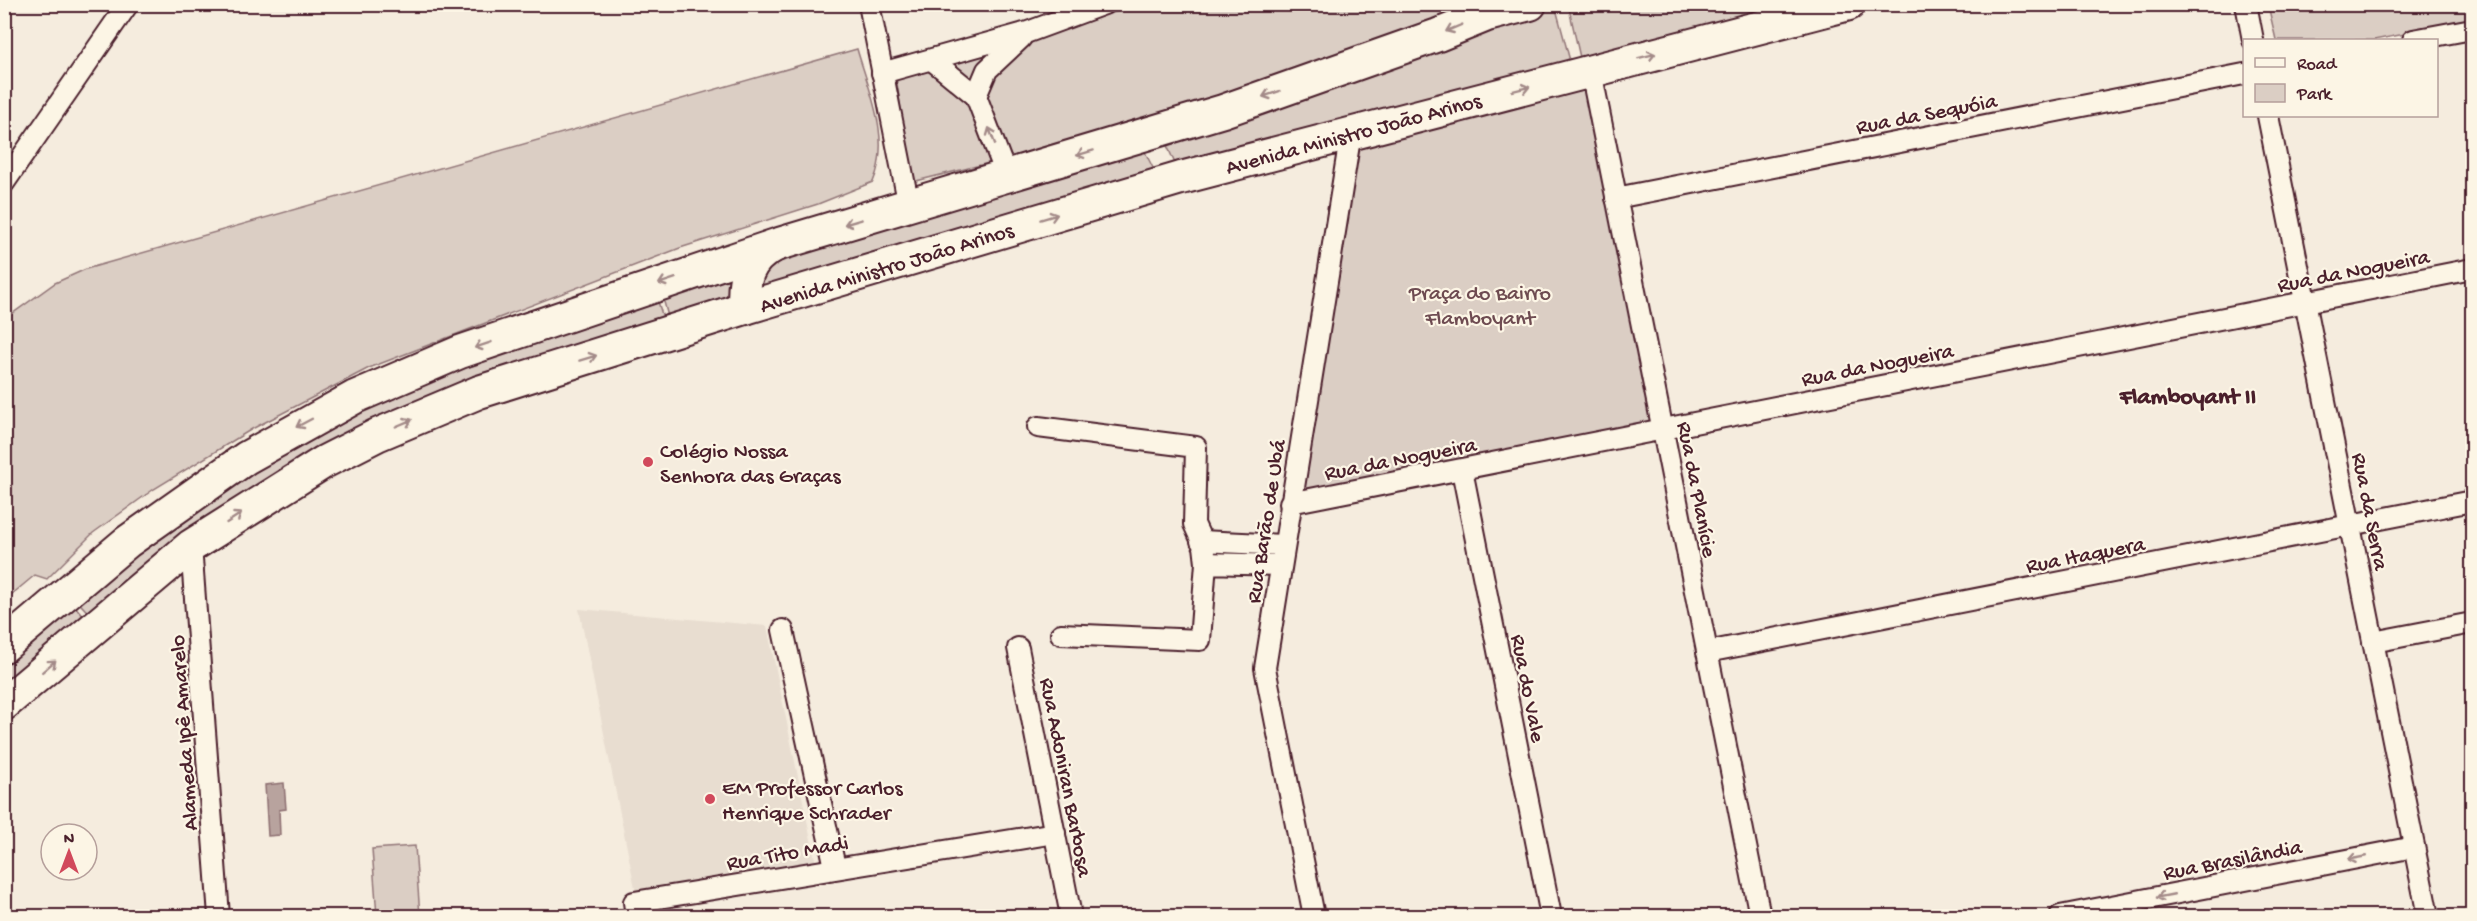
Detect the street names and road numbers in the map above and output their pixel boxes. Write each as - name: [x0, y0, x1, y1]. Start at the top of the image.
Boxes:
- street label: Avenida Ministro João Arinos: [1223, 89, 1486, 183]
- street label: Rua da Sequóia: [1854, 89, 2000, 142]
- street label: Avenida Ministro João Arinos: [757, 219, 1018, 321]
- street label: Rua da Nogueira: [2276, 245, 2433, 300]
- street label: Rua da Nogueira: [1800, 339, 1957, 394]
- street label: Rua da Planície: [1669, 420, 1721, 560]
- street label: Rua da Nogueira: [1323, 433, 1480, 488]
- street label: Rua Barão de Ubá: [1242, 437, 1294, 605]
- street label: Rua da Serra: [2344, 451, 2392, 573]
- street label: Rua Itaquera: [2024, 533, 2148, 581]
- street label: Rua do Vale: [1503, 633, 1549, 746]
- street label: Alameda Ipê Amarelo: [166, 634, 206, 831]
- street label: Rua Adoniran Barbosa: [1032, 676, 1096, 880]
- street label: Rua Tito Madi: [725, 831, 851, 878]
- street label: Rua Brasilândia: [2161, 836, 2305, 888]

